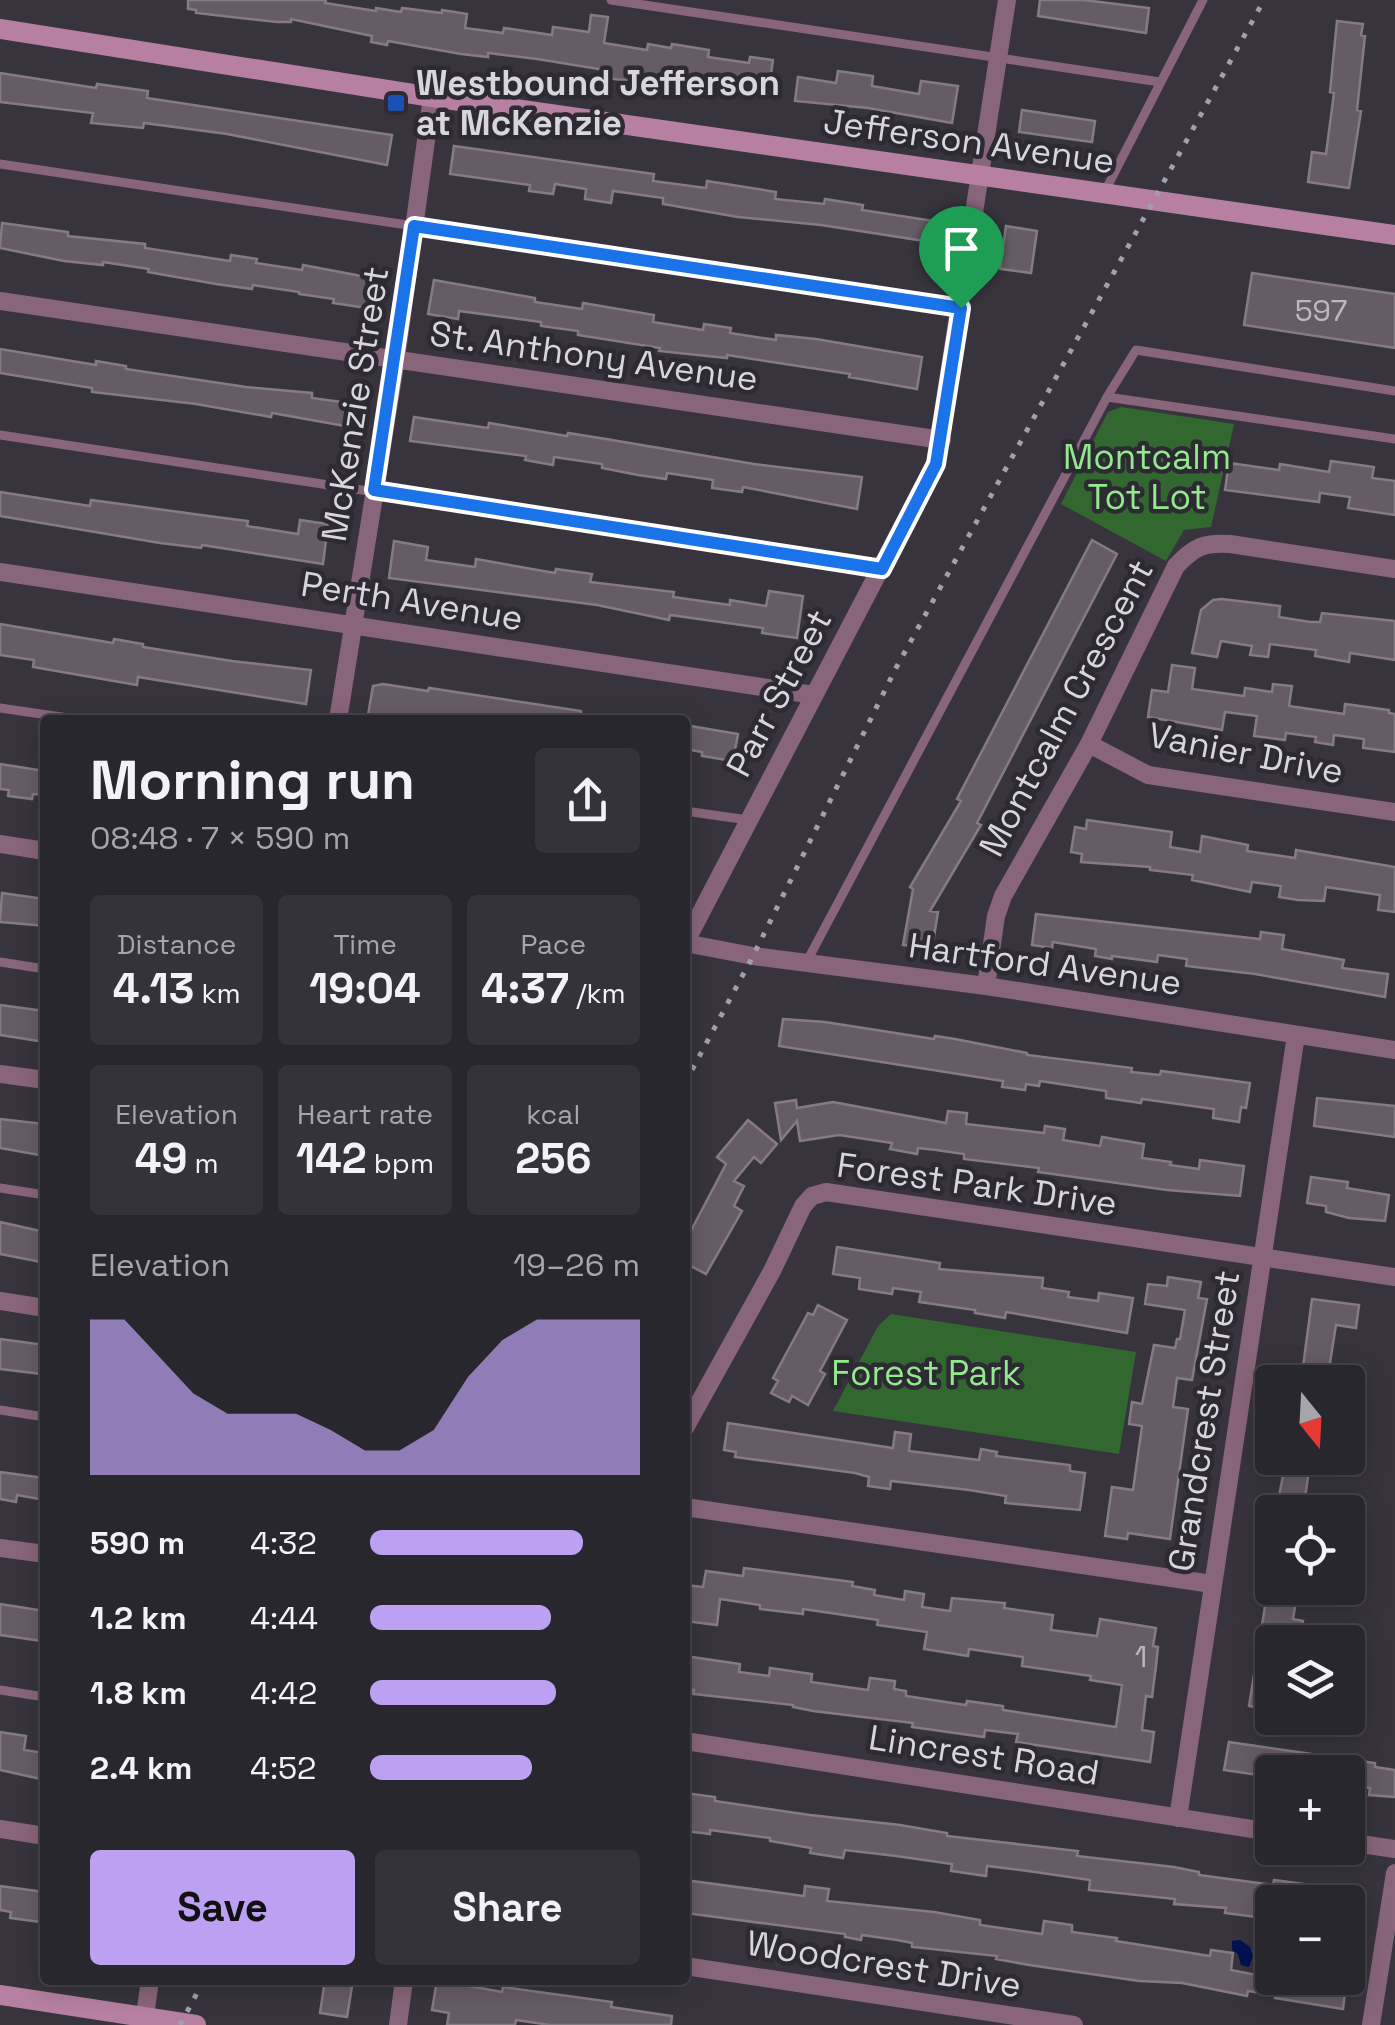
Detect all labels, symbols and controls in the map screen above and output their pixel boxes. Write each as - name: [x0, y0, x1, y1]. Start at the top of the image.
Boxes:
- place label: Westbound Jefferson at McKenzie: [416, 61, 780, 145]
- marker: Westbound Jefferson at McKenzie: [385, 92, 407, 114]
- street label: Jefferson Avenue: [821, 99, 1117, 183]
- pin: [919, 206, 1004, 309]
- icon: arrive: [934, 221, 989, 276]
- street label: McKenzie Street: [312, 264, 398, 544]
- house number: 597: [1295, 291, 1347, 330]
- street label: St. Anthony Avenue: [427, 311, 761, 401]
- park label: Montcalm Tot Lot: [1063, 435, 1231, 519]
- street label: Montcalm Crescent: [969, 552, 1163, 864]
- street label: Perth Avenue: [298, 562, 526, 640]
- street label: Parr Street: [717, 602, 841, 784]
- street label: Vanier Drive: [1145, 713, 1347, 793]
- text: Morning run: [90, 745, 415, 815]
- button: share: [535, 748, 640, 853]
- text: 08:48 · 7 × 590 m: [90, 818, 350, 858]
- street label: Hartford Avenue: [906, 923, 1184, 1005]
- text: Distance: [117, 926, 236, 962]
- text: Time: [333, 926, 397, 962]
- text: Pace: [521, 926, 586, 962]
- text: 4.13: [113, 962, 194, 1015]
- text: 19:04: [309, 962, 421, 1015]
- text: 4:37: [481, 962, 569, 1015]
- text: km: [194, 975, 241, 1011]
- text: /km: [569, 975, 626, 1011]
- text: Elevation: [115, 1096, 238, 1132]
- text: Heart rate: [297, 1096, 433, 1132]
- text: kcal: [526, 1096, 580, 1132]
- text: 49: [135, 1132, 187, 1185]
- text: 142: [296, 1132, 367, 1185]
- text: 256: [515, 1132, 591, 1185]
- street label: Forest Park Drive: [834, 1143, 1120, 1225]
- text: m: [187, 1145, 219, 1181]
- text: bpm: [367, 1145, 434, 1181]
- text: Elevation: [90, 1245, 230, 1285]
- text: 19–26 m: [513, 1245, 640, 1285]
- street label: Grandcrest Street: [1158, 1267, 1250, 1575]
- park label: Forest Park: [831, 1351, 1021, 1395]
- north arrow: [1255, 1365, 1365, 1475]
- map controls: [1255, 1365, 1365, 1995]
- button: locate: [1255, 1495, 1365, 1605]
- text: 590 m: [90, 1523, 185, 1563]
- text: 4:32: [250, 1523, 317, 1563]
- text: 1.2 km: [90, 1598, 187, 1638]
- text: 4:44: [250, 1598, 318, 1638]
- button: layers: [1255, 1625, 1365, 1735]
- house number: 1: [1135, 1637, 1147, 1676]
- text: 1.8 km: [90, 1673, 187, 1713]
- text: 4:42: [250, 1673, 317, 1713]
- street label: Lincrest Road: [866, 1715, 1102, 1795]
- text: 2.4 km: [90, 1748, 192, 1788]
- text: 4:52: [250, 1748, 316, 1788]
- button: +: [1255, 1755, 1365, 1865]
- button: Save: [90, 1850, 355, 1965]
- button: Share: [375, 1850, 640, 1965]
- button: −: [1255, 1885, 1365, 1995]
- street label: Woodcrest Drive: [744, 1921, 1024, 2007]

